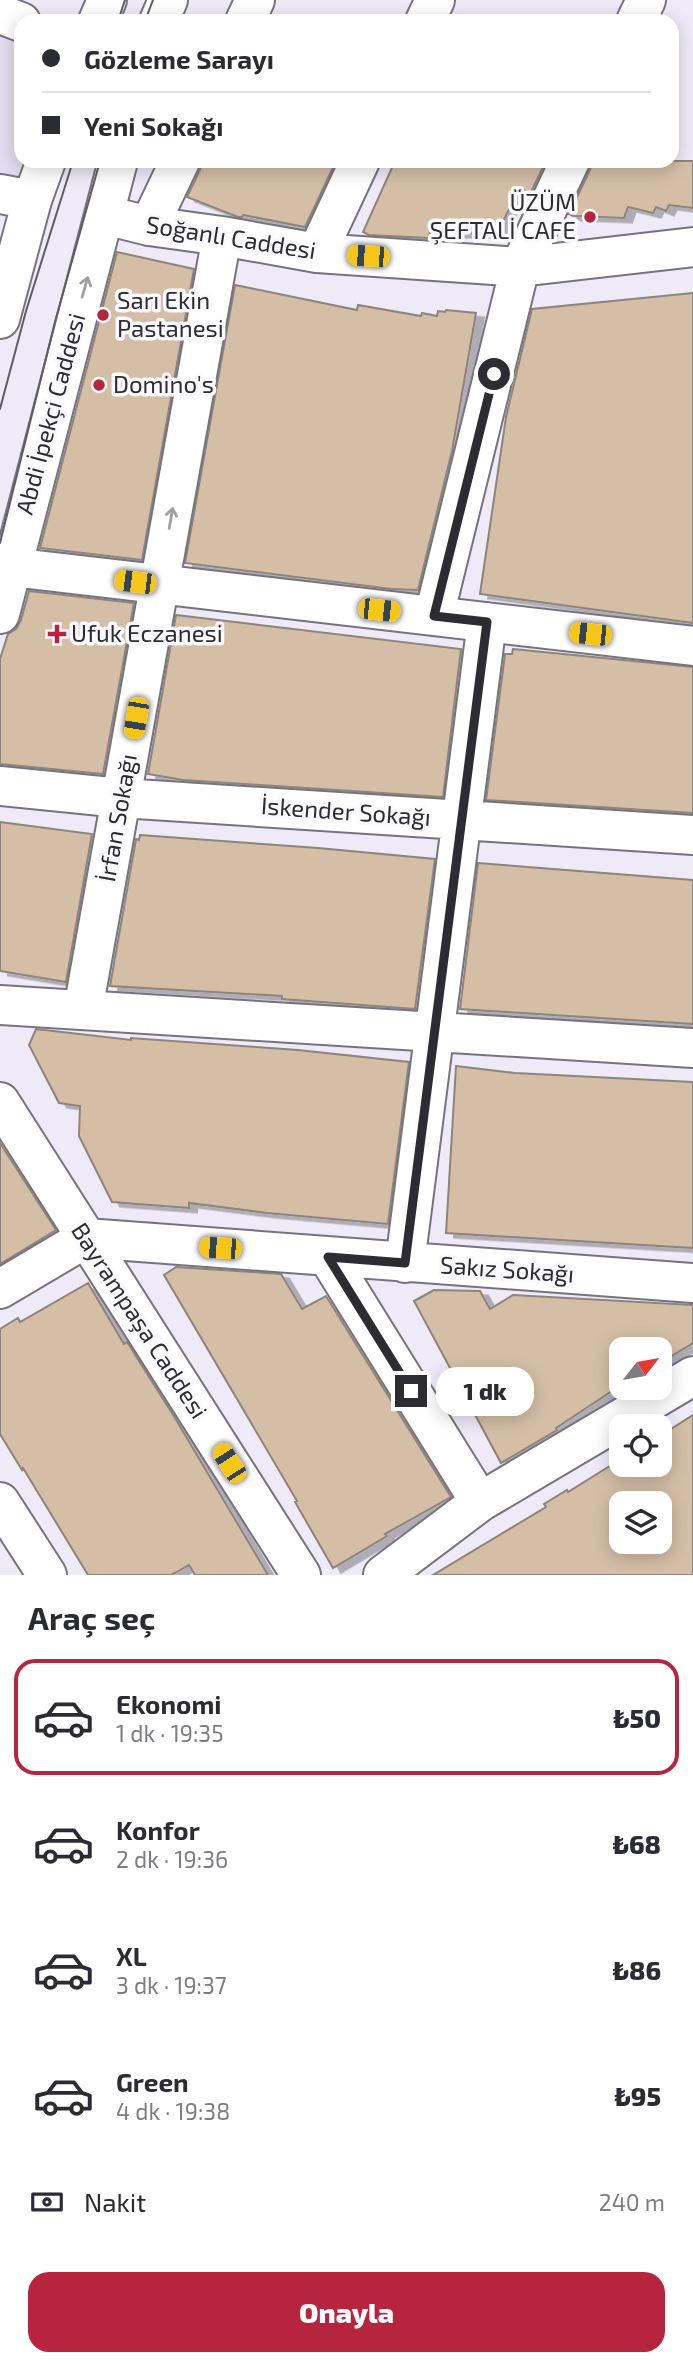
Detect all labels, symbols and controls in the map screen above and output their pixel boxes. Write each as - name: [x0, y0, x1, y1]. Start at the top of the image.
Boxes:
- text: Gözleme Sarayı: [84, 43, 274, 74]
- text: Yeni Sokağı: [84, 110, 223, 141]
- place label: ÜZÜM ŞEFTALİ CAFE: [430, 187, 576, 245]
- street label: Soğanlı Caddesi: [144, 209, 318, 264]
- marker: ÜZÜM ŞEFTALİ CAFE: [582, 209, 598, 225]
- car: [347, 244, 390, 268]
- one-way arrow: [79, 276, 92, 298]
- place label: Sarı Ekin Pastanesi: [117, 285, 224, 342]
- marker: Sarı Ekin Pastanesi: [95, 307, 111, 323]
- street label: Abdi İpekçi Caddesi: [9, 310, 91, 518]
- route start: [478, 358, 510, 390]
- place label: Domino's: [113, 369, 214, 398]
- marker: Domino's: [91, 377, 107, 393]
- one-way arrow: [165, 507, 179, 530]
- car: [113, 569, 158, 595]
- car: [358, 597, 401, 623]
- place label: Ufuk Eczanesi: [71, 618, 223, 647]
- car: [569, 621, 612, 647]
- marker: Ufuk Eczanesi: [49, 626, 65, 642]
- car: [123, 695, 150, 741]
- street label: İrfan Sokağı: [91, 752, 142, 884]
- street label: İskender Sokağı: [260, 790, 432, 831]
- street label: Bayrampaşa Caddesi: [65, 1217, 214, 1424]
- car: [199, 1236, 242, 1260]
- street label: Sakız Sokağı: [439, 1249, 575, 1288]
- north arrow: [609, 1337, 672, 1400]
- map controls: [609, 1337, 672, 1554]
- callout: 1 dk: [436, 1366, 534, 1416]
- route end: [395, 1375, 427, 1407]
- text: 1 dk: [464, 1377, 506, 1405]
- button: locate: [609, 1414, 672, 1477]
- car: [209, 1440, 250, 1486]
- button: layers: [609, 1491, 672, 1554]
- text: Araç seç: [28, 1598, 155, 1636]
- icon: car: [32, 1686, 95, 1749]
- text: Ekonomi: [116, 1688, 222, 1719]
- text: ₺50: [613, 1702, 661, 1733]
- text: 1 dk · 19:35: [116, 1719, 223, 1747]
- icon: car: [32, 1812, 95, 1875]
- text: Konfor: [116, 1814, 200, 1845]
- text: ₺68: [613, 1828, 661, 1859]
- text: 2 dk · 19:36: [116, 1845, 228, 1873]
- icon: car: [32, 1938, 95, 2001]
- text: XL: [116, 1940, 147, 1971]
- text: ₺86: [613, 1954, 661, 1985]
- text: 3 dk · 19:37: [116, 1971, 227, 1999]
- icon: car: [32, 2064, 95, 2127]
- text: Green: [116, 2066, 189, 2097]
- text: ₺95: [615, 2080, 661, 2111]
- text: 4 dk · 19:38: [116, 2097, 230, 2125]
- icon: cash: [28, 2183, 66, 2221]
- text: Nakit: [84, 2186, 146, 2217]
- text: 240 m: [599, 2188, 665, 2216]
- button: Onayla: [28, 2272, 665, 2352]

